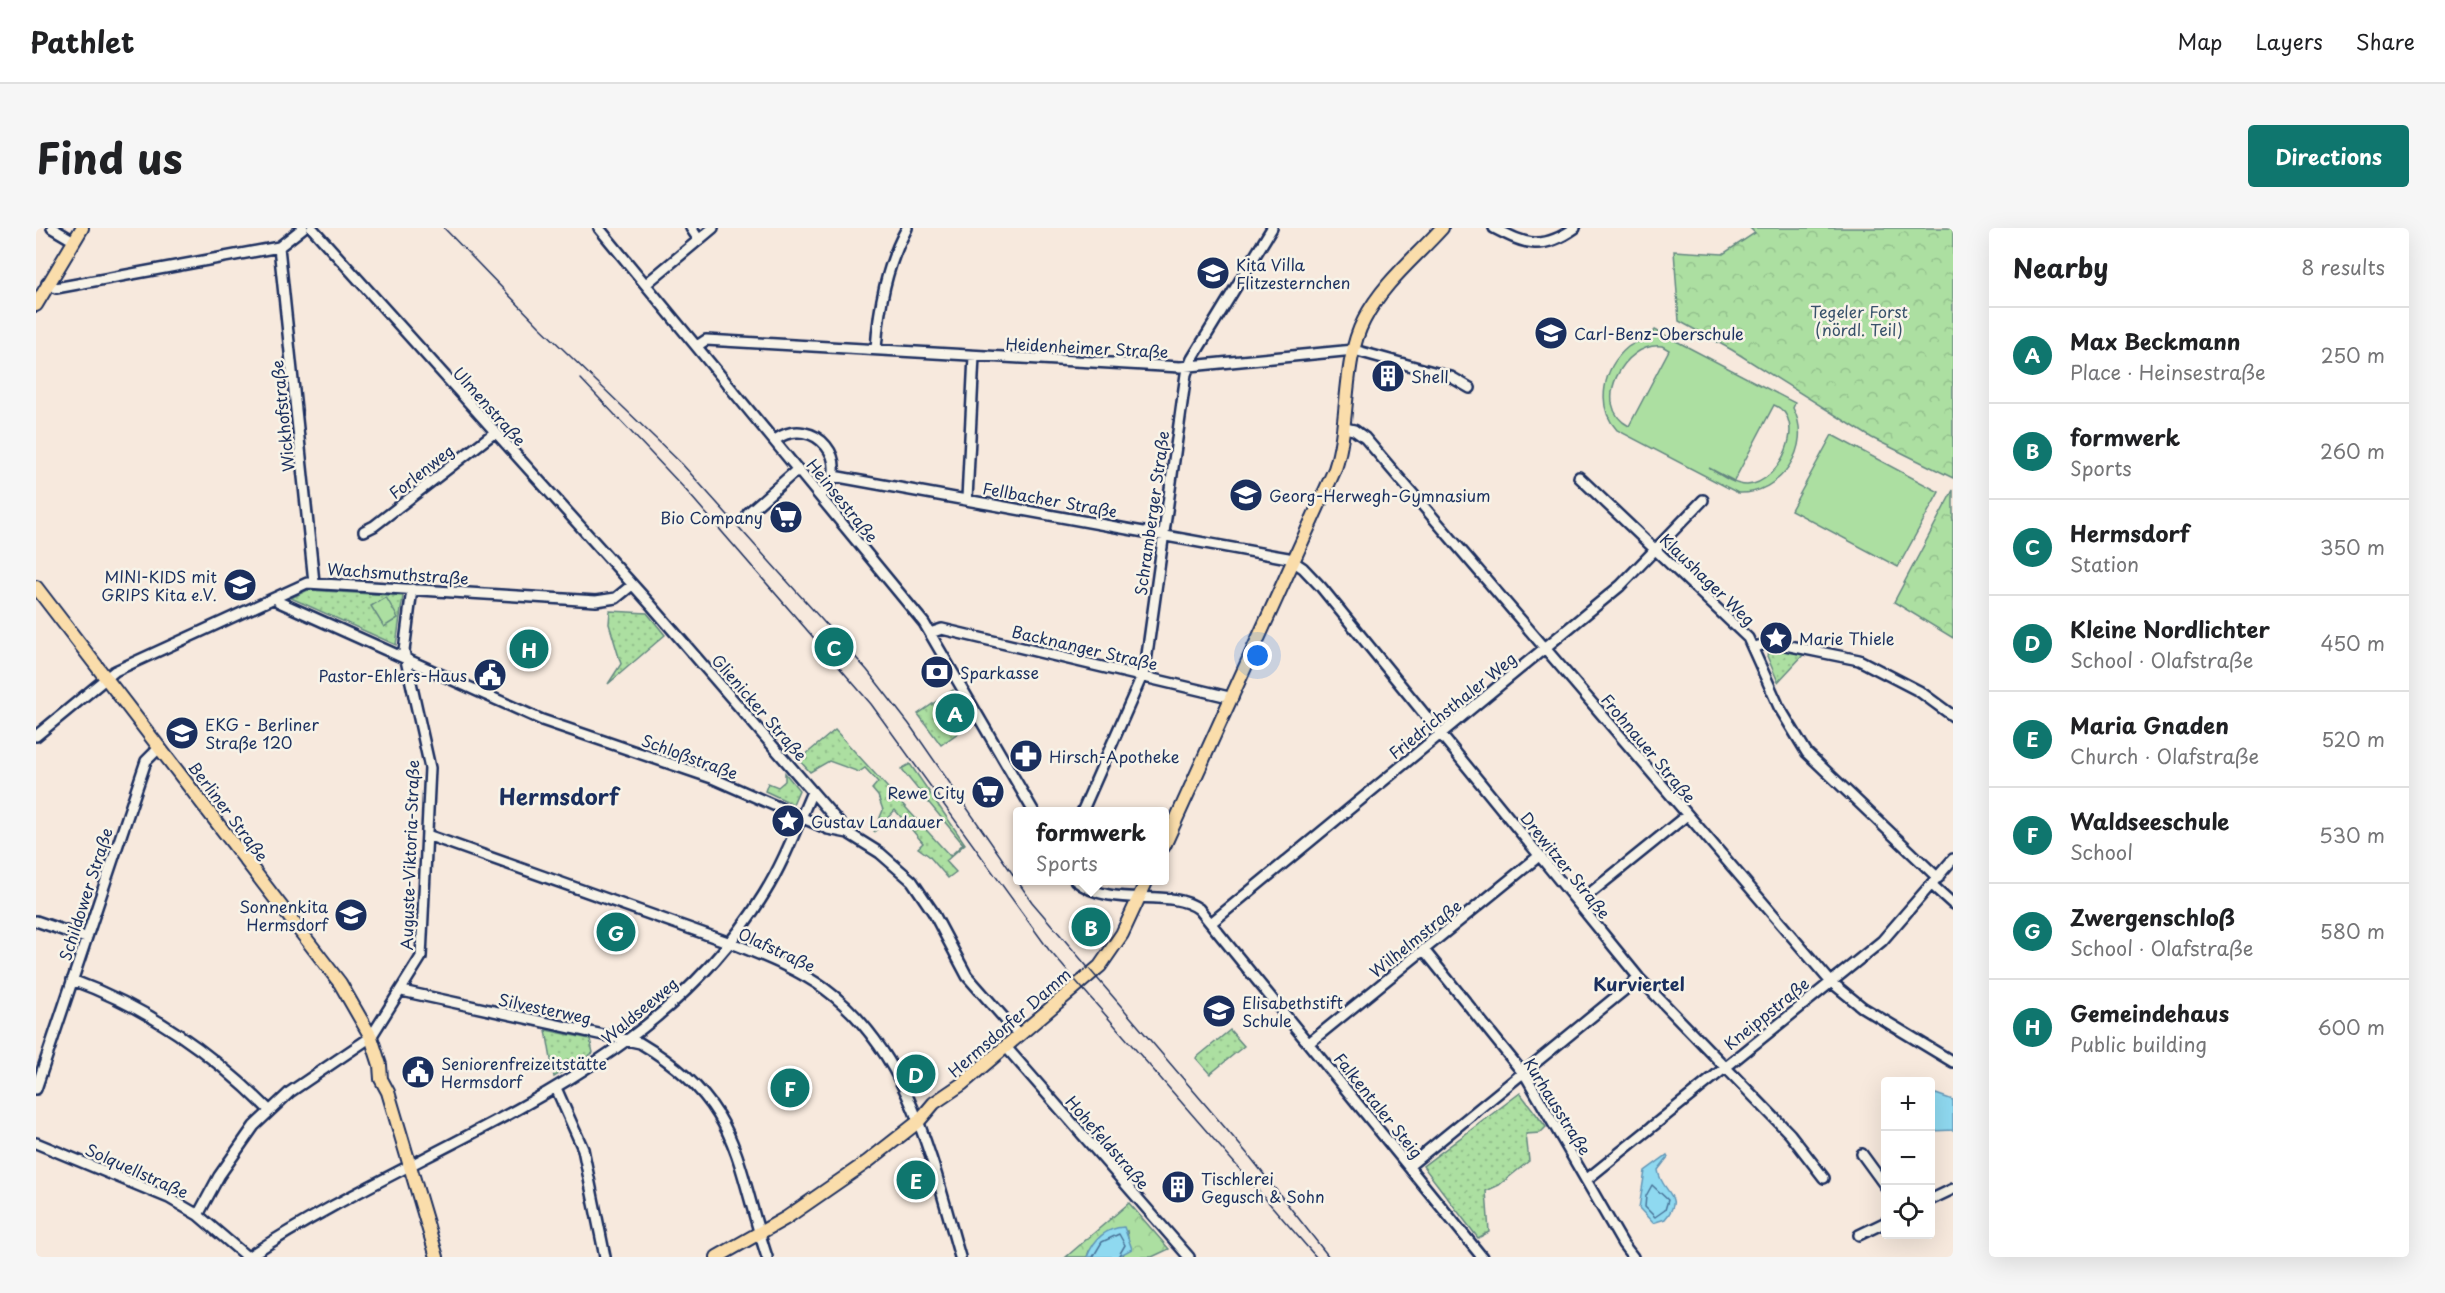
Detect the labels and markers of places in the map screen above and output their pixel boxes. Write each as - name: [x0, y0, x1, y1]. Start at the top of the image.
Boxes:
- place label: Kita Villa Flitzesternchen: [1236, 252, 1350, 294]
- school or university icon: Kita Villa Flitzesternchen: [1195, 255, 1231, 291]
- school or university icon: Carl-Benz-Oberschule: [1533, 315, 1569, 351]
- place label: Carl-Benz-Oberschule: [1574, 321, 1744, 345]
- building icon: Shell: [1370, 358, 1406, 394]
- place label: Shell: [1411, 364, 1449, 388]
- school or university icon: Georg-Herwegh-Gymnasium: [1228, 477, 1264, 513]
- place label: Georg-Herwegh-Gymnasium: [1269, 483, 1491, 507]
- supermarket icon: Bio Company: [768, 499, 804, 535]
- place label: Bio Company: [660, 505, 763, 529]
- place label: MINI-KIDS mit GRIPS Kita e.V.: [101, 564, 217, 606]
- school or university icon: MINI-KIDS mit GRIPS Kita e.V.: [222, 567, 258, 603]
- place icon: Marie Thiele: [1758, 620, 1794, 656]
- pin: C: [814, 624, 854, 670]
- pin: H: [510, 626, 548, 672]
- place label: Marie Thiele: [1799, 626, 1895, 650]
- bank icon: Sparkasse: [919, 654, 955, 690]
- public building icon: Pastor-Ehlers-Haus: [472, 657, 508, 693]
- place label: Sparkasse: [960, 660, 1039, 684]
- place label: Pastor-Ehlers-Haus: [318, 663, 467, 687]
- pin: A: [936, 690, 974, 736]
- place label: EKG - Berliner Straße 120: [205, 712, 319, 754]
- school or university icon: EKG - Berliner Straße 120: [164, 715, 200, 751]
- pharmacy icon: Hirsch-Apotheke: [1008, 738, 1044, 774]
- place label: Hirsch-Apotheke: [1049, 744, 1180, 768]
- supermarket icon: Rewe City: [970, 774, 1006, 810]
- place label: Rewe City: [887, 780, 965, 804]
- place icon: Gustav Landauer: [770, 803, 806, 839]
- place label: Gustav Landauer: [811, 809, 944, 833]
- place label: Sonnenkita Hermsdorf: [239, 894, 330, 936]
- school or university icon: Sonnenkita Hermsdorf: [333, 897, 369, 933]
- pin: B: [1072, 904, 1110, 950]
- pin: G: [596, 910, 636, 954]
- place label: Elisabethstift Schule: [1242, 990, 1344, 1032]
- school or university icon: Elisabethstift Schule: [1201, 993, 1237, 1029]
- place label: Seniorenfreizeitstätte Hermsdorf: [441, 1051, 607, 1093]
- pin: D: [896, 1052, 936, 1096]
- public building icon: Seniorenfreizeitstätte Hermsdorf: [400, 1054, 436, 1090]
- pin: F: [770, 1066, 810, 1110]
- pin: E: [896, 1158, 936, 1202]
- place label: Tischlerei Gegusch & Sohn: [1201, 1166, 1325, 1208]
- building icon: Tischlerei Gegusch & Sohn: [1160, 1169, 1196, 1205]

